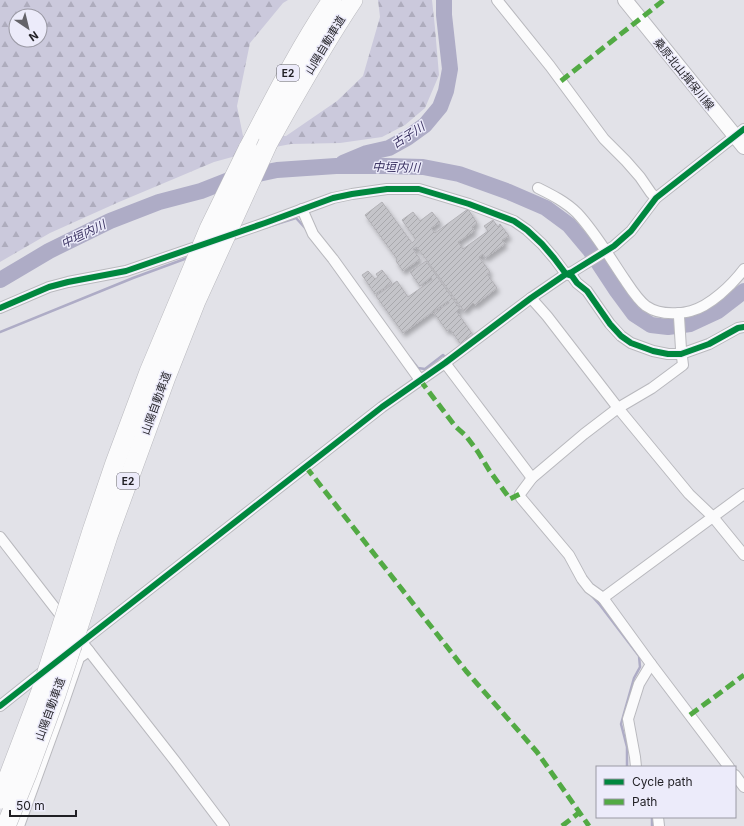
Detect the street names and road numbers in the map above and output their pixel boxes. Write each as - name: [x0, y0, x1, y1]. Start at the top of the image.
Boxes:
- street label: 山陽自動車道: [302, 13, 348, 77]
- street label: 桑原北山揖保川線: [651, 35, 717, 113]
- road number: E2: [277, 65, 299, 81]
- street label: 山陽自動車道: [138, 370, 174, 436]
- road number: E2: [117, 473, 139, 489]
- street label: 山陽自動車道: [32, 676, 68, 742]

